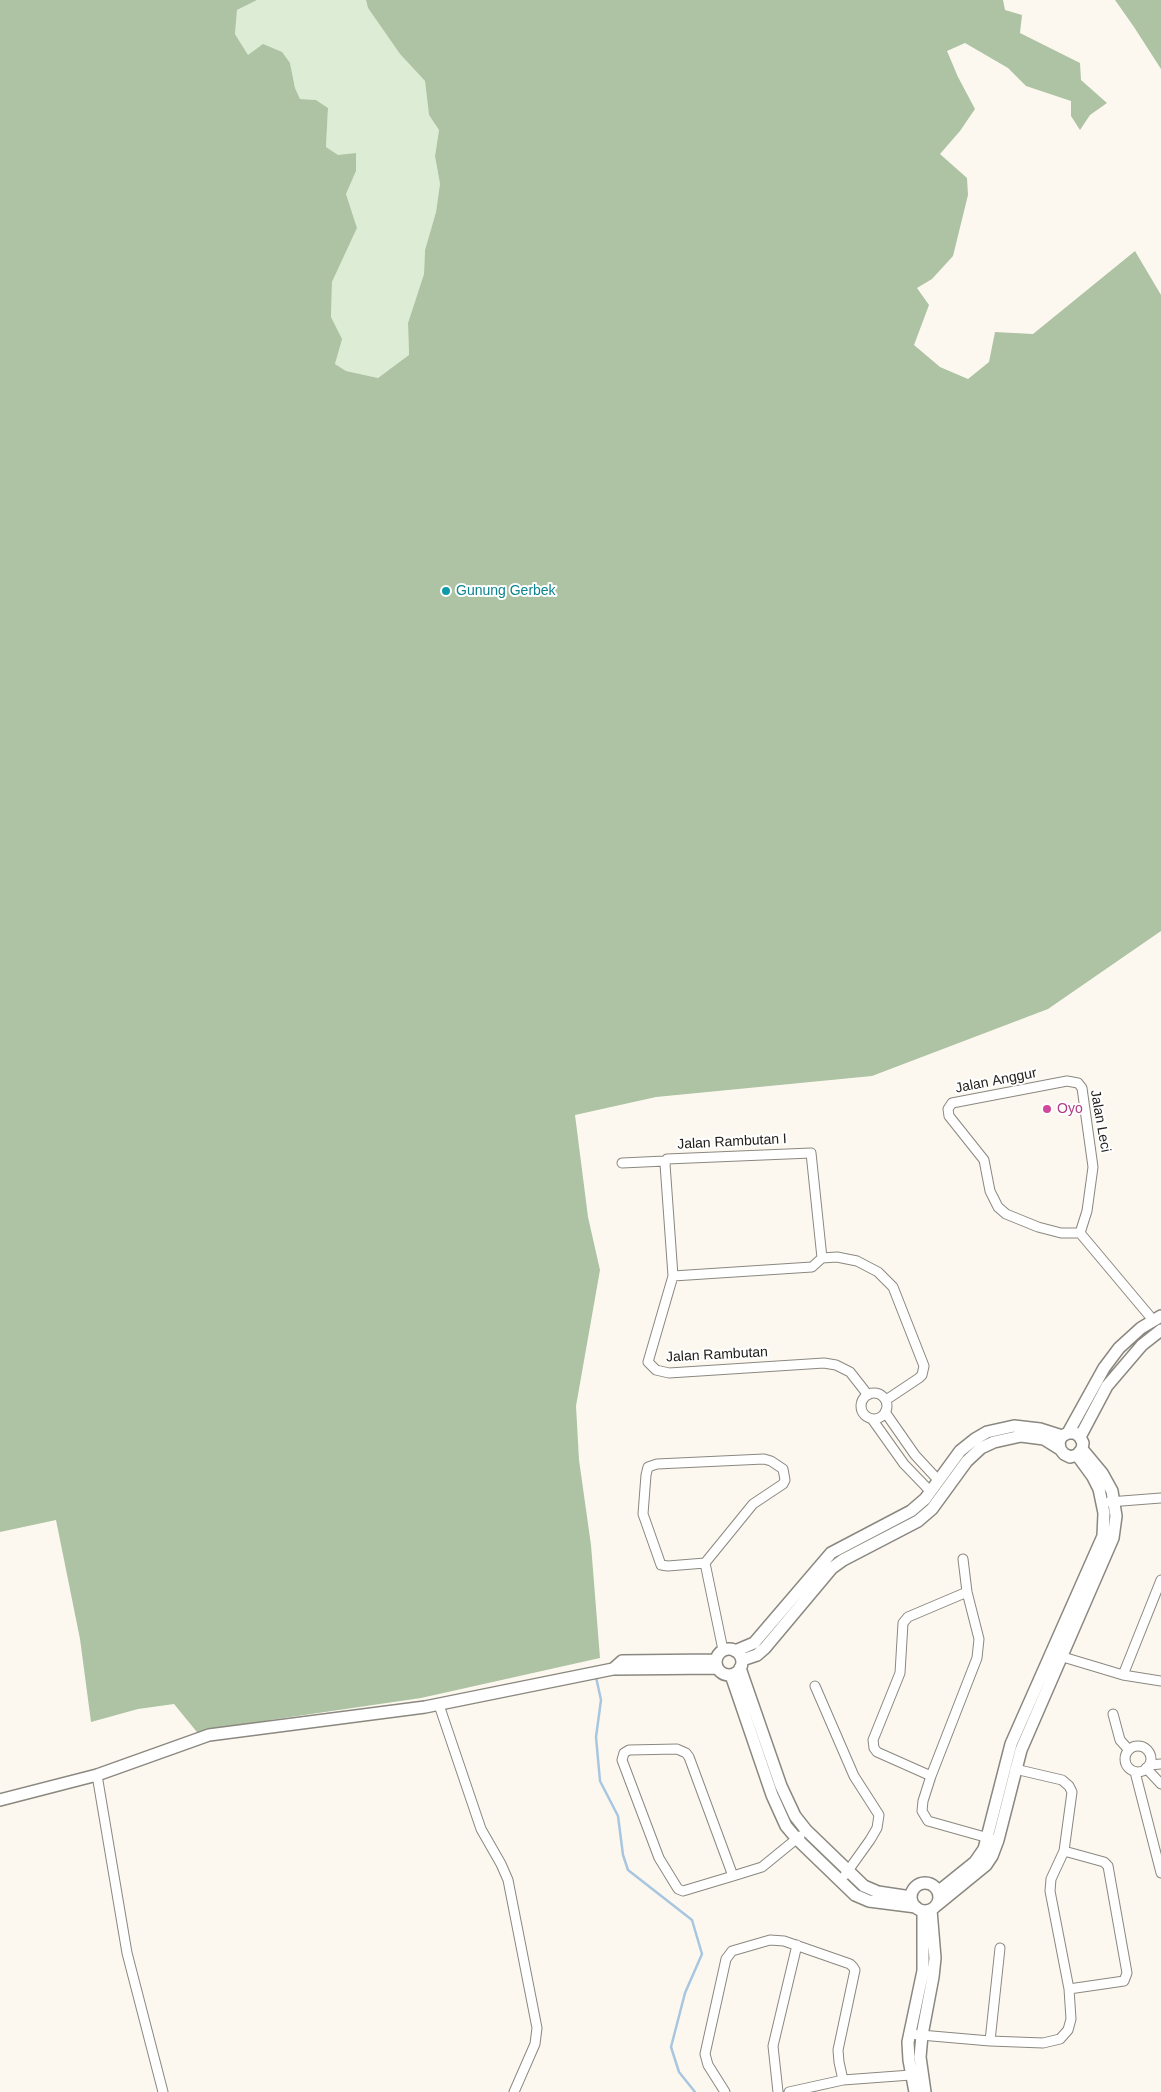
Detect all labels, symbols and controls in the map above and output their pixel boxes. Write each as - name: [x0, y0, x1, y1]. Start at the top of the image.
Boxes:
- place label: Gunung Gerbek: [456, 583, 556, 599]
- marker: Gunung Gerbek: [440, 585, 452, 597]
- street label: Jalan Anggur: [954, 1065, 1038, 1097]
- street label: Jalan Leci: [1086, 1088, 1114, 1154]
- place label: Oyo: [1057, 1101, 1083, 1117]
- marker: Oyo: [1041, 1103, 1053, 1115]
- street label: Jalan Rambutan I: [677, 1131, 787, 1153]
- street label: Jalan Rambutan: [666, 1344, 768, 1366]

